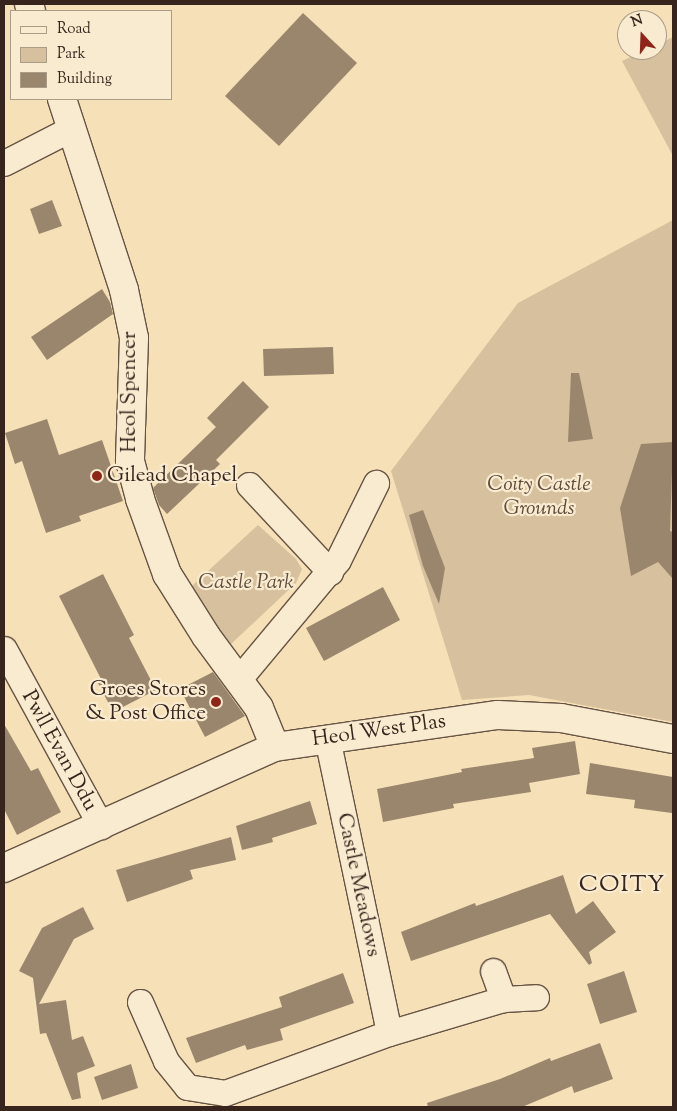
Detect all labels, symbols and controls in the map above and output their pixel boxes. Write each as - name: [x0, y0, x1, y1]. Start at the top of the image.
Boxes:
- legend: [10, 10, 172, 100]
- north arrow: [617, 10, 667, 60]
- text: N: [629, 11, 646, 33]
- text: Road: [57, 19, 91, 40]
- text: Park: [57, 44, 86, 65]
- text: Building: [57, 69, 112, 90]
- street label: Heol Spencer: [117, 331, 143, 453]
- place label: Gilead Chapel: [107, 463, 237, 489]
- marker: Gilead Chapel: [91, 470, 103, 482]
- park label: Coity Castle Grounds: [487, 472, 591, 522]
- park label: Castle Park: [198, 570, 294, 596]
- place label: Groes Stores & Post Office: [85, 677, 206, 727]
- street label: Pwll Evan Ddu: [16, 686, 102, 816]
- marker: Groes Stores & Post Office: [210, 696, 222, 708]
- street label: Heol West Plas: [311, 709, 447, 753]
- street label: Castle Meadows: [330, 811, 386, 959]
- district label: COITY: [578, 872, 666, 900]

